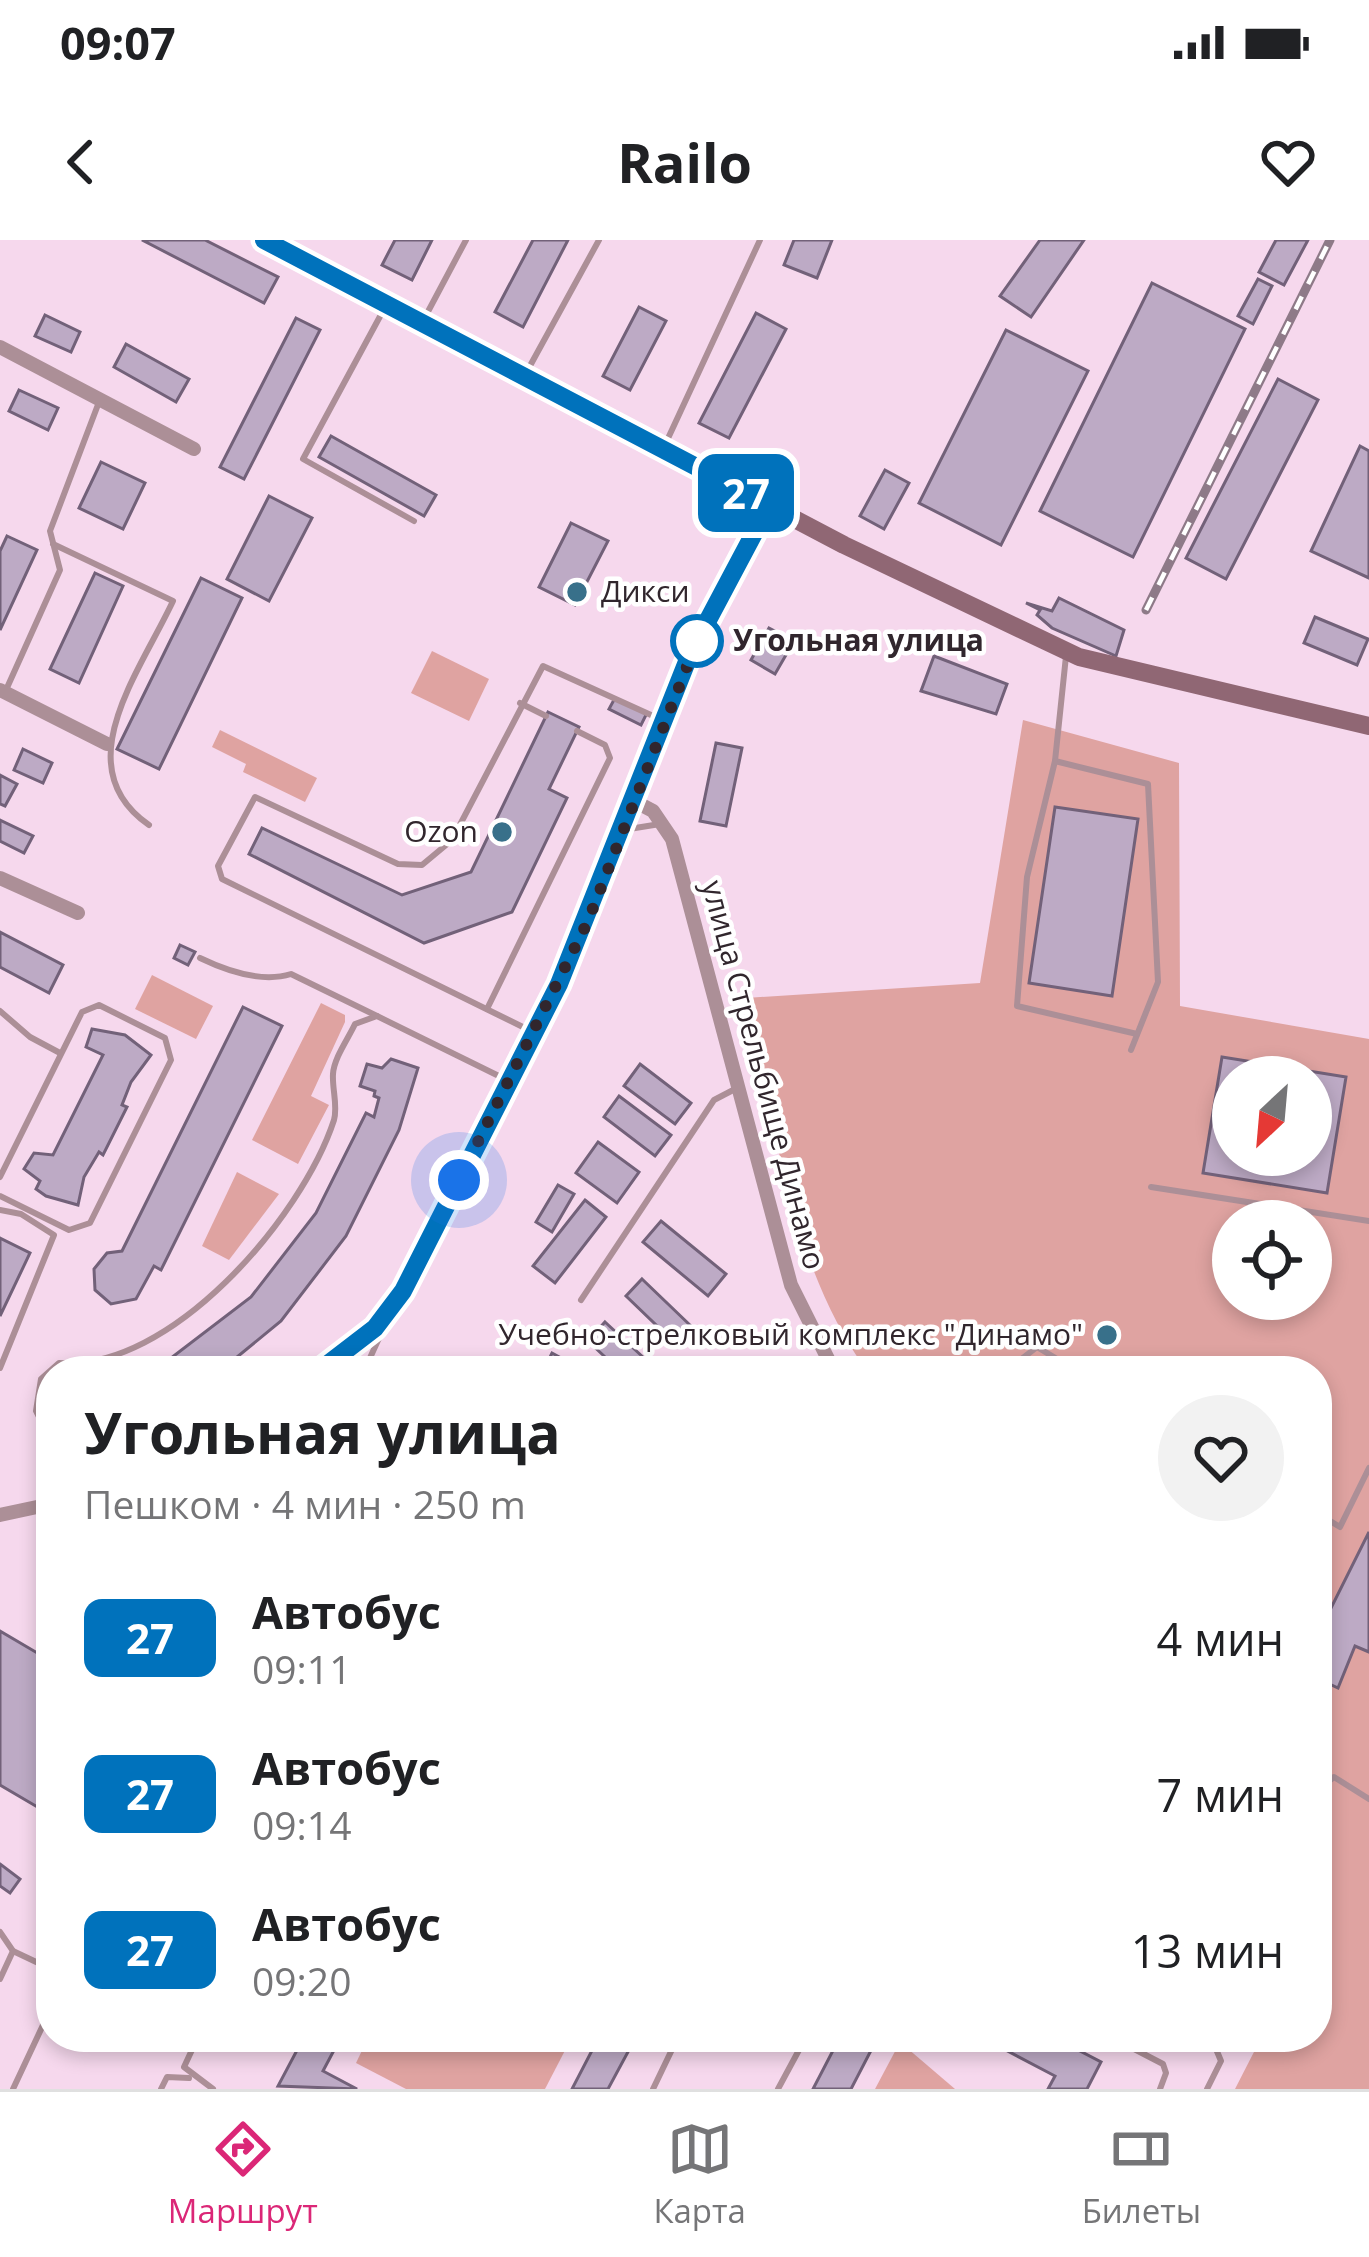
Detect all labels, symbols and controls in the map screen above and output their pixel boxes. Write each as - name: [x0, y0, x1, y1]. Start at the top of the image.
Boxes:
- text: 09:07: [60, 12, 176, 73]
- text: Railo: [617, 125, 752, 199]
- icon: back: [48, 129, 114, 195]
- icon: heart: [1255, 129, 1321, 195]
- line badge: 27: [692, 454, 800, 532]
- text: 27: [722, 464, 770, 521]
- place label: Дикси: [601, 570, 690, 611]
- marker: Дикси: [564, 579, 590, 605]
- marker: Угольная улица: [672, 616, 722, 666]
- place label: Угольная улица: [733, 619, 984, 660]
- place label: Ozon: [404, 810, 478, 851]
- marker: Ozon: [489, 819, 515, 845]
- street label: улица Стрельбище Динамо: [693, 875, 836, 1274]
- north arrow: [1212, 1056, 1332, 1176]
- map controls: [1212, 1056, 1332, 1320]
- your location: [429, 1150, 489, 1210]
- button: locate: [1212, 1200, 1332, 1320]
- place label: Учебно-стрелковый комплекс "Динамо": [498, 1313, 1083, 1354]
- marker: Учебно-стрелковый комплекс "Динамо": [1094, 1322, 1120, 1348]
- text: Угольная улица: [84, 1393, 561, 1471]
- button: heart: [1158, 1395, 1284, 1521]
- text: Пешком · 4 мин · 250 m: [84, 1477, 526, 1530]
- text: Автобус: [252, 1581, 441, 1642]
- text: 4 мин: [1156, 1608, 1284, 1669]
- text: 27: [126, 1609, 174, 1666]
- text: 09:11: [252, 1642, 351, 1695]
- text: Автобус: [252, 1737, 441, 1798]
- text: 7 мин: [1156, 1764, 1284, 1825]
- text: 27: [126, 1765, 174, 1822]
- text: 09:14: [252, 1798, 351, 1851]
- text: Автобус: [252, 1893, 441, 1954]
- text: 13 мин: [1131, 1920, 1284, 1981]
- text: 27: [126, 1921, 174, 1978]
- text: 09:20: [252, 1954, 351, 2007]
- tab: Маршрут: [168, 2116, 318, 2233]
- tab: Карта: [653, 2116, 746, 2233]
- tab: Билеты: [1082, 2116, 1201, 2233]

